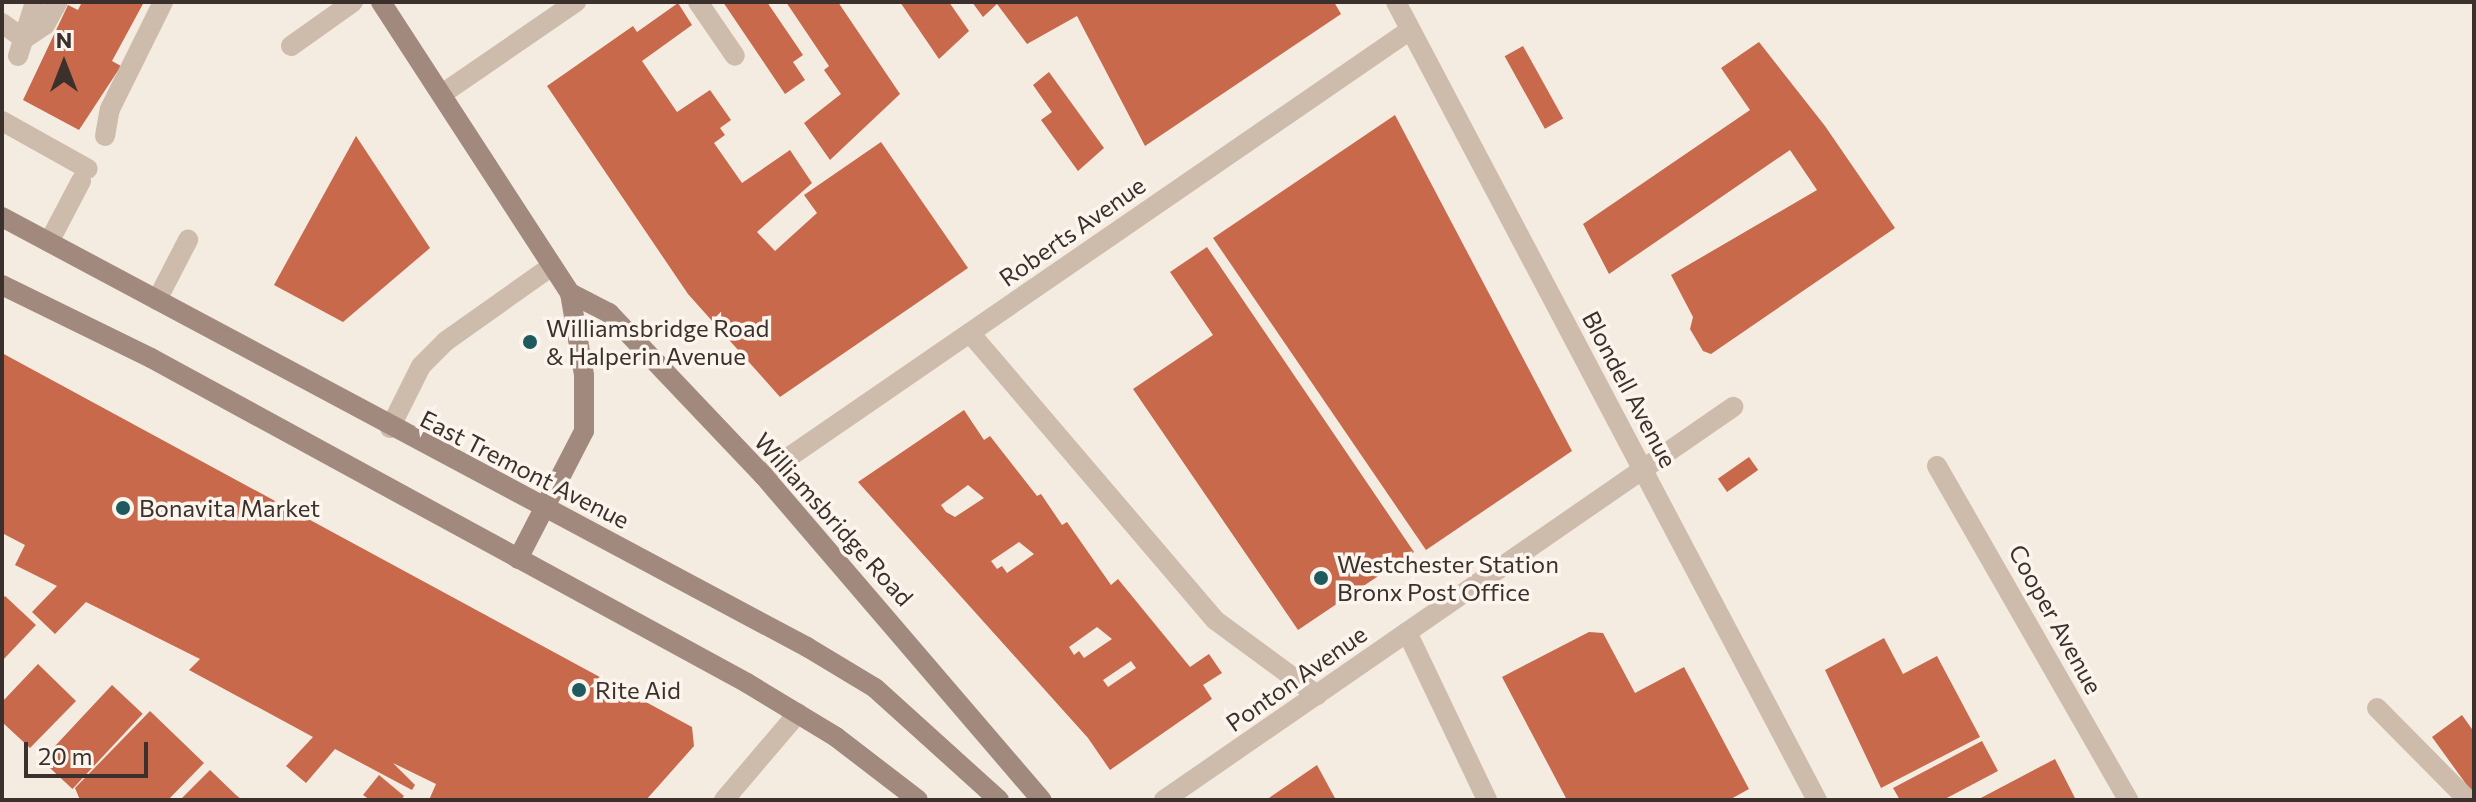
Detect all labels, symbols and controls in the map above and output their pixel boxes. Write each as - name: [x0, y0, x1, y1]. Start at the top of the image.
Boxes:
- north arrow: [24, 24, 104, 104]
- text: N: [56, 26, 72, 53]
- street label: Roberts Avenue: [994, 170, 1150, 292]
- street label: Blondell Avenue: [1577, 306, 1683, 472]
- place label: Williamsbridge Road & Halperin Avenue: [546, 314, 769, 370]
- marker: Williamsbridge Road & Halperin Avenue: [521, 333, 539, 351]
- street label: East Tremont Avenue: [416, 404, 634, 534]
- street label: Williamsbridge Road: [749, 426, 919, 612]
- place label: Bonavita Market: [139, 494, 320, 522]
- marker: Bonavita Market: [114, 499, 132, 517]
- street label: Cooper Avenue: [2003, 539, 2109, 699]
- place label: Westchester Station Bronx Post Office: [1337, 550, 1559, 606]
- marker: Westchester Station Bronx Post Office: [1312, 569, 1330, 587]
- street label: Ponton Avenue: [1220, 619, 1372, 737]
- place label: Rite Aid: [595, 676, 681, 704]
- marker: Rite Aid: [570, 681, 588, 699]
- scale bar: [28, 726, 152, 776]
- text: 20 m: [38, 741, 92, 770]

